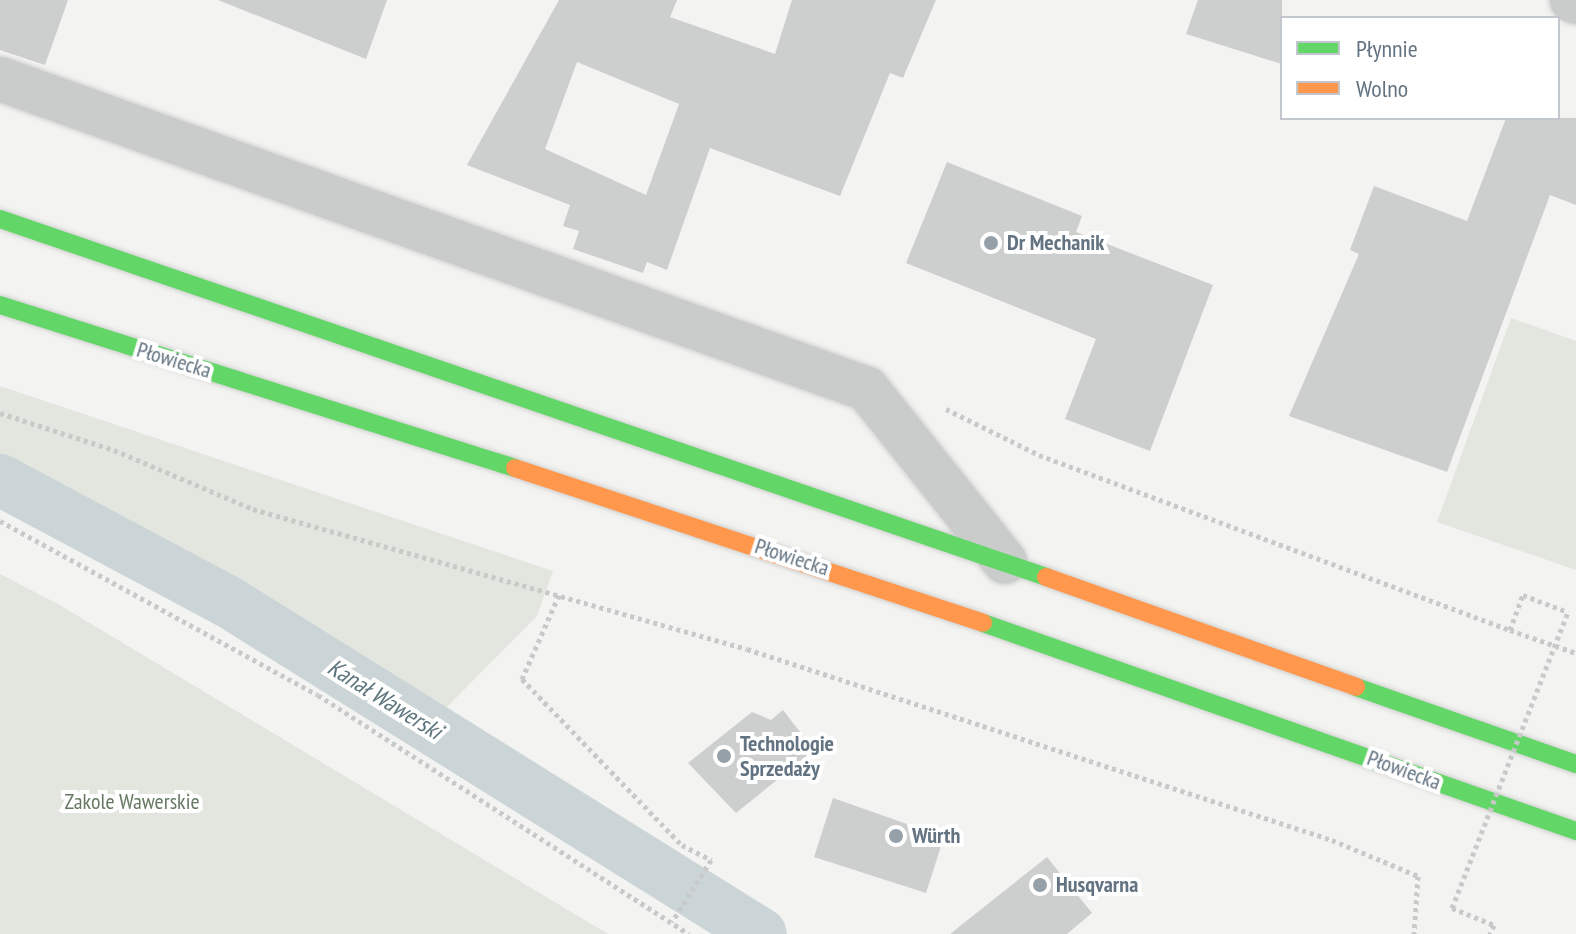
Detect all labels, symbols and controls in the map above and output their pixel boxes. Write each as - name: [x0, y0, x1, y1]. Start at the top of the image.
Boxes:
- legend: [1280, 16, 1560, 120]
- text: Płynnie: [1356, 33, 1418, 64]
- text: Wolno: [1356, 73, 1408, 104]
- place label: Dr Mechanik: [1007, 230, 1104, 256]
- marker: Dr Mechanik: [982, 234, 1000, 252]
- street label: Płowiecka: [134, 336, 214, 384]
- street label: Płowiecka: [752, 533, 832, 581]
- water label: Kanał Wawerski: [322, 652, 448, 746]
- place label: Technologie Sprzedaży: [740, 730, 834, 782]
- street label: Płowiecka: [1364, 745, 1444, 795]
- marker: Technologie Sprzedaży: [715, 747, 733, 765]
- park label: Zakole Wawerskie: [64, 789, 200, 815]
- place label: Würth: [912, 823, 960, 849]
- marker: Würth: [887, 827, 905, 845]
- place label: Husqvarna: [1056, 872, 1138, 898]
- marker: Husqvarna: [1031, 876, 1049, 894]

